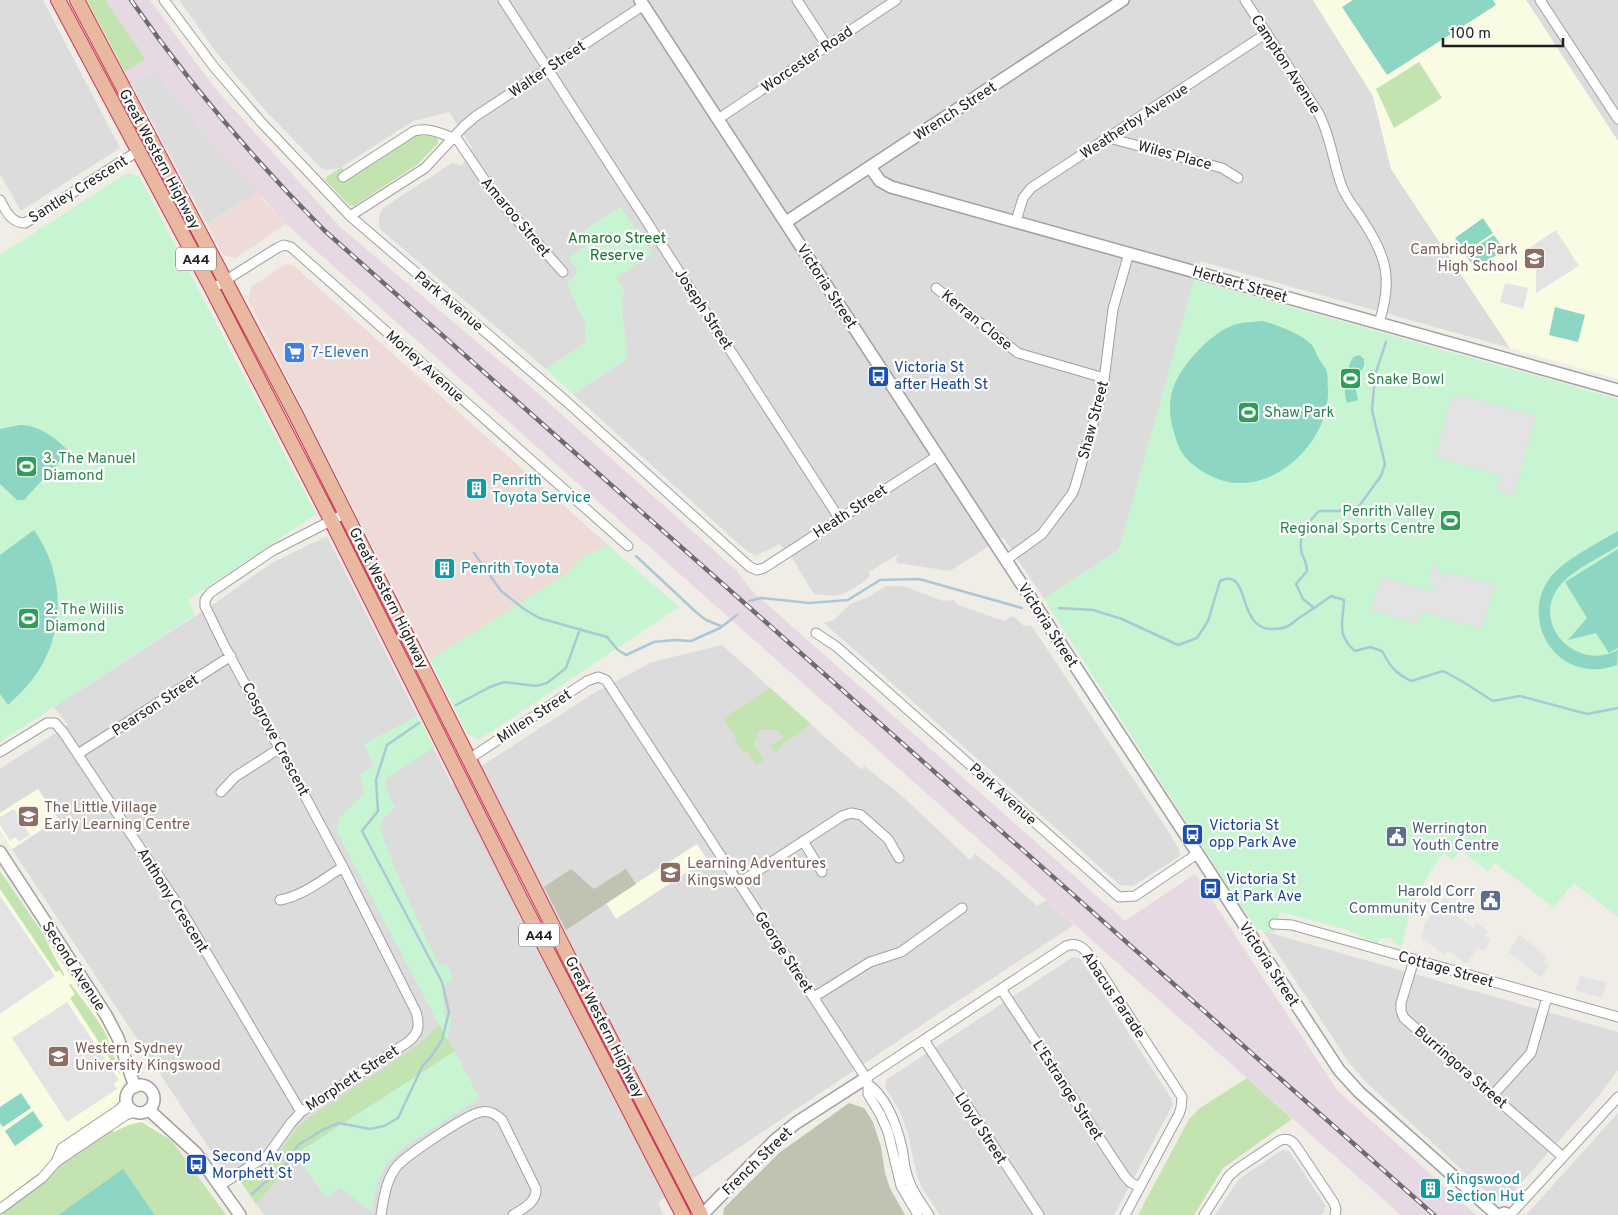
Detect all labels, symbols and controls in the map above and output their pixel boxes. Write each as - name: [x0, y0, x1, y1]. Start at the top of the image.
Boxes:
- street label: Campton Avenue: [1246, 12, 1324, 118]
- scale bar: [1443, 15, 1563, 47]
- street label: Worcester Road: [758, 23, 857, 98]
- text: 100 m: [1450, 25, 1491, 44]
- street label: Walter Street: [506, 38, 590, 103]
- street label: Wrench Street: [911, 78, 1001, 146]
- street label: Weatherby Avenue: [1077, 80, 1193, 164]
- street label: Great Western Highway: [114, 86, 204, 233]
- street label: Wiles Place: [1135, 137, 1214, 175]
- street label: Santley Crescent: [26, 152, 132, 228]
- street label: Amaroo Street: [476, 174, 554, 262]
- park label: Amaroo Street Reserve: [568, 230, 666, 266]
- street label: Victoria Street: [791, 241, 860, 333]
- place label: Cambridge Park High School: [1410, 241, 1518, 277]
- school or university icon: Cambridge Park High School: [1522, 246, 1546, 270]
- road number: A44: [176, 248, 216, 270]
- street label: Herbert Street: [1190, 263, 1289, 308]
- street label: Joseph Street: [669, 266, 736, 354]
- street label: Park Avenue: [410, 268, 486, 336]
- street label: Kerran Close: [937, 287, 1015, 356]
- street label: Morley Avenue: [381, 327, 467, 407]
- supermarket icon: 7-Eleven: [283, 340, 307, 364]
- place label: 7-Eleven: [311, 344, 369, 363]
- place label: Victoria St after Heath St: [894, 359, 988, 395]
- bus stop icon: Victoria St after Heath St: [866, 364, 890, 388]
- sports icon: Snake Bowl: [1339, 367, 1363, 391]
- place label: Snake Bowl: [1367, 371, 1444, 390]
- street label: Shaw Street: [1075, 379, 1114, 462]
- sports icon: Shaw Park: [1236, 400, 1260, 424]
- place label: Shaw Park: [1264, 404, 1334, 423]
- place label: 3. The Manuel Diamond: [43, 450, 136, 486]
- sports icon: 3. The Manuel Diamond: [15, 455, 39, 479]
- place label: Penrith Toyota Service: [492, 472, 591, 508]
- building icon: Penrith Toyota Service: [464, 477, 488, 501]
- street label: Heath Street: [810, 481, 892, 543]
- place label: Penrith Valley Regional Sports Centre: [1280, 503, 1435, 539]
- sports icon: Penrith Valley Regional Sports Centre: [1439, 508, 1463, 532]
- street label: Great Western Highway: [344, 525, 432, 673]
- building icon: Penrith Toyota: [433, 556, 457, 580]
- place label: Penrith Toyota: [461, 560, 559, 579]
- street label: Victoria Street: [1012, 580, 1081, 672]
- place label: 2. The Willis Diamond: [45, 601, 124, 637]
- sports icon: 2. The Willis Diamond: [17, 606, 41, 630]
- street label: Pearson Street: [109, 671, 203, 741]
- street label: Cosgrove Crescent: [237, 680, 313, 800]
- street label: Millen Street: [494, 686, 576, 748]
- street label: Park Avenue: [964, 760, 1040, 830]
- place label: The Little Village Early Learning Centre: [44, 799, 190, 835]
- school or university icon: The Little Village Early Learning Centre: [16, 804, 40, 828]
- place label: Victoria St opp Park Ave: [1209, 817, 1297, 853]
- place label: Werrington Youth Centre: [1412, 820, 1499, 856]
- bus stop icon: Victoria St opp Park Ave: [1181, 822, 1205, 846]
- public building icon: Werrington Youth Centre: [1384, 825, 1408, 849]
- street label: Anthony Crescent: [132, 845, 212, 957]
- place label: Learning Adventures Kingswood: [687, 855, 826, 891]
- school or university icon: Learning Adventures Kingswood: [659, 860, 683, 884]
- place label: Victoria St at Park Ave: [1226, 871, 1302, 907]
- bus stop icon: Victoria St at Park Ave: [1198, 876, 1222, 900]
- place label: Harold Corr Community Centre: [1349, 883, 1475, 919]
- public building icon: Harold Corr Community Centre: [1479, 888, 1503, 912]
- street label: George Street: [749, 908, 816, 997]
- street label: Second Avenue: [37, 918, 109, 1015]
- street label: Victoria Street: [1233, 919, 1302, 1011]
- road number: A44: [519, 924, 559, 946]
- street label: Cottage Street: [1396, 948, 1495, 993]
- street label: Abacus Parade: [1077, 949, 1149, 1043]
- street label: Great Western Highway: [560, 954, 648, 1102]
- street label: Burringora Street: [1410, 1022, 1511, 1114]
- street label: L'Estrange Street: [1027, 1037, 1106, 1145]
- place label: Western Sydney University Kingswood: [75, 1040, 221, 1076]
- street label: Morphett Street: [303, 1042, 403, 1116]
- school or university icon: Western Sydney University Kingswood: [47, 1045, 71, 1069]
- street label: Lloyd Street: [950, 1089, 1010, 1168]
- street label: French Street: [719, 1124, 797, 1200]
- place label: Second Av opp Morphett St: [212, 1148, 311, 1184]
- bus stop icon: Second Av opp Morphett St: [184, 1153, 208, 1177]
- place label: Kingswood Section Hut: [1446, 1171, 1524, 1207]
- building icon: Kingswood Section Hut: [1418, 1176, 1442, 1200]

